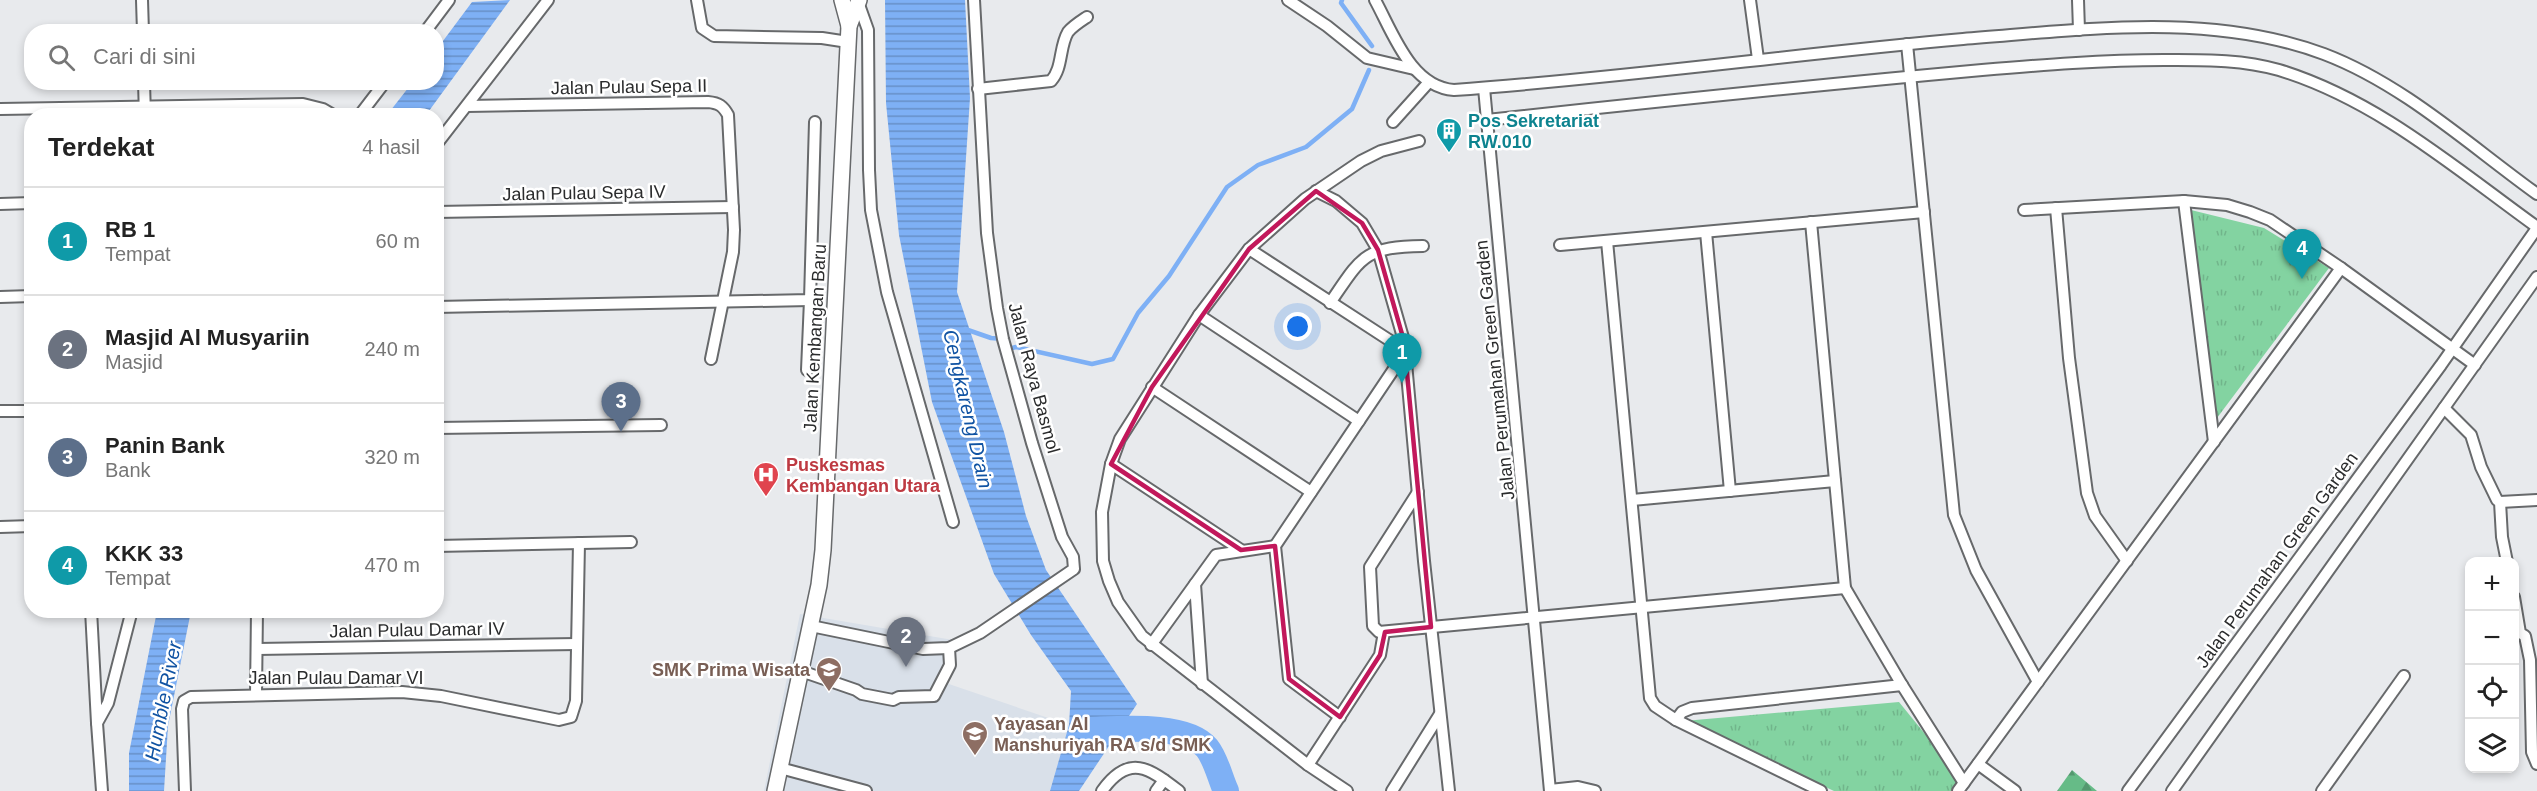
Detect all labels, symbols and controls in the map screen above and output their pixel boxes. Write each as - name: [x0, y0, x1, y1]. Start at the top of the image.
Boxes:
- search box: [24, 24, 444, 90]
- icon: search: [45, 41, 78, 74]
- text: Cari di sini: [93, 44, 196, 69]
- street label: Jalan Pulau Sepa II: [551, 76, 707, 98]
- place label: Pos Sekretariat RW.010: [1468, 111, 1599, 152]
- building icon: Pos Sekretariat RW.010: [1434, 116, 1464, 154]
- text: Terdekat: [48, 132, 154, 162]
- text: 4 hasil: [362, 136, 420, 158]
- street label: Jalan Pulau Sepa IV: [502, 182, 666, 204]
- text: RB 1: [105, 217, 155, 242]
- text: 1: [62, 230, 73, 252]
- text: 60 m: [376, 230, 420, 252]
- pin: 4: [2282, 230, 2322, 279]
- street label: Jalan Perumahan Green Garden: [1471, 239, 1519, 501]
- text: Tempat: [105, 243, 171, 265]
- street label: Jalan Kembangan Baru: [800, 244, 830, 432]
- street label: Jalan Raya Basmol: [1004, 301, 1064, 455]
- your location: [1283, 312, 1312, 341]
- text: Masjid Al Musyariin: [105, 325, 310, 350]
- water label: Cengkareng Drain: [939, 327, 997, 491]
- pin: 1: [1382, 334, 1422, 383]
- text: 2: [62, 338, 73, 360]
- text: 240 m: [364, 338, 420, 360]
- text: Masjid: [105, 351, 163, 373]
- pin: 3: [602, 382, 640, 432]
- text: Panin Bank: [105, 433, 225, 458]
- text: 3: [62, 446, 73, 468]
- text: 320 m: [364, 446, 420, 468]
- street label: Jalan Perumahan Green Garden: [2192, 448, 2362, 672]
- place label: Puskesmas Kembangan Utara: [786, 455, 941, 496]
- text: Bank: [105, 459, 151, 481]
- hospital icon: Puskesmas Kembangan Utara: [751, 460, 781, 498]
- text: KKK 33: [105, 541, 183, 566]
- text: 4: [62, 554, 73, 576]
- text: 470 m: [364, 554, 420, 576]
- map controls: [2465, 557, 2519, 773]
- button: +: [2465, 557, 2519, 611]
- text: Tempat: [105, 567, 171, 589]
- button: −: [2465, 611, 2519, 665]
- street label: Jalan Pulau Damar IV: [329, 618, 505, 642]
- pin: 2: [886, 618, 926, 667]
- water label: Humble River: [141, 638, 186, 763]
- school or university icon: SMK Prima Wisata: [814, 655, 844, 693]
- place label: SMK Prima Wisata: [652, 660, 811, 680]
- button: locate: [2465, 665, 2519, 719]
- street label: Jalan Pulau Damar VI: [248, 668, 424, 688]
- place label: Yayasan Al Manshuriyah RA s/d SMK: [994, 714, 1211, 755]
- school or university icon: Yayasan Al Manshuriyah RA s/d SMK: [960, 719, 990, 757]
- button: layers: [2465, 719, 2519, 773]

